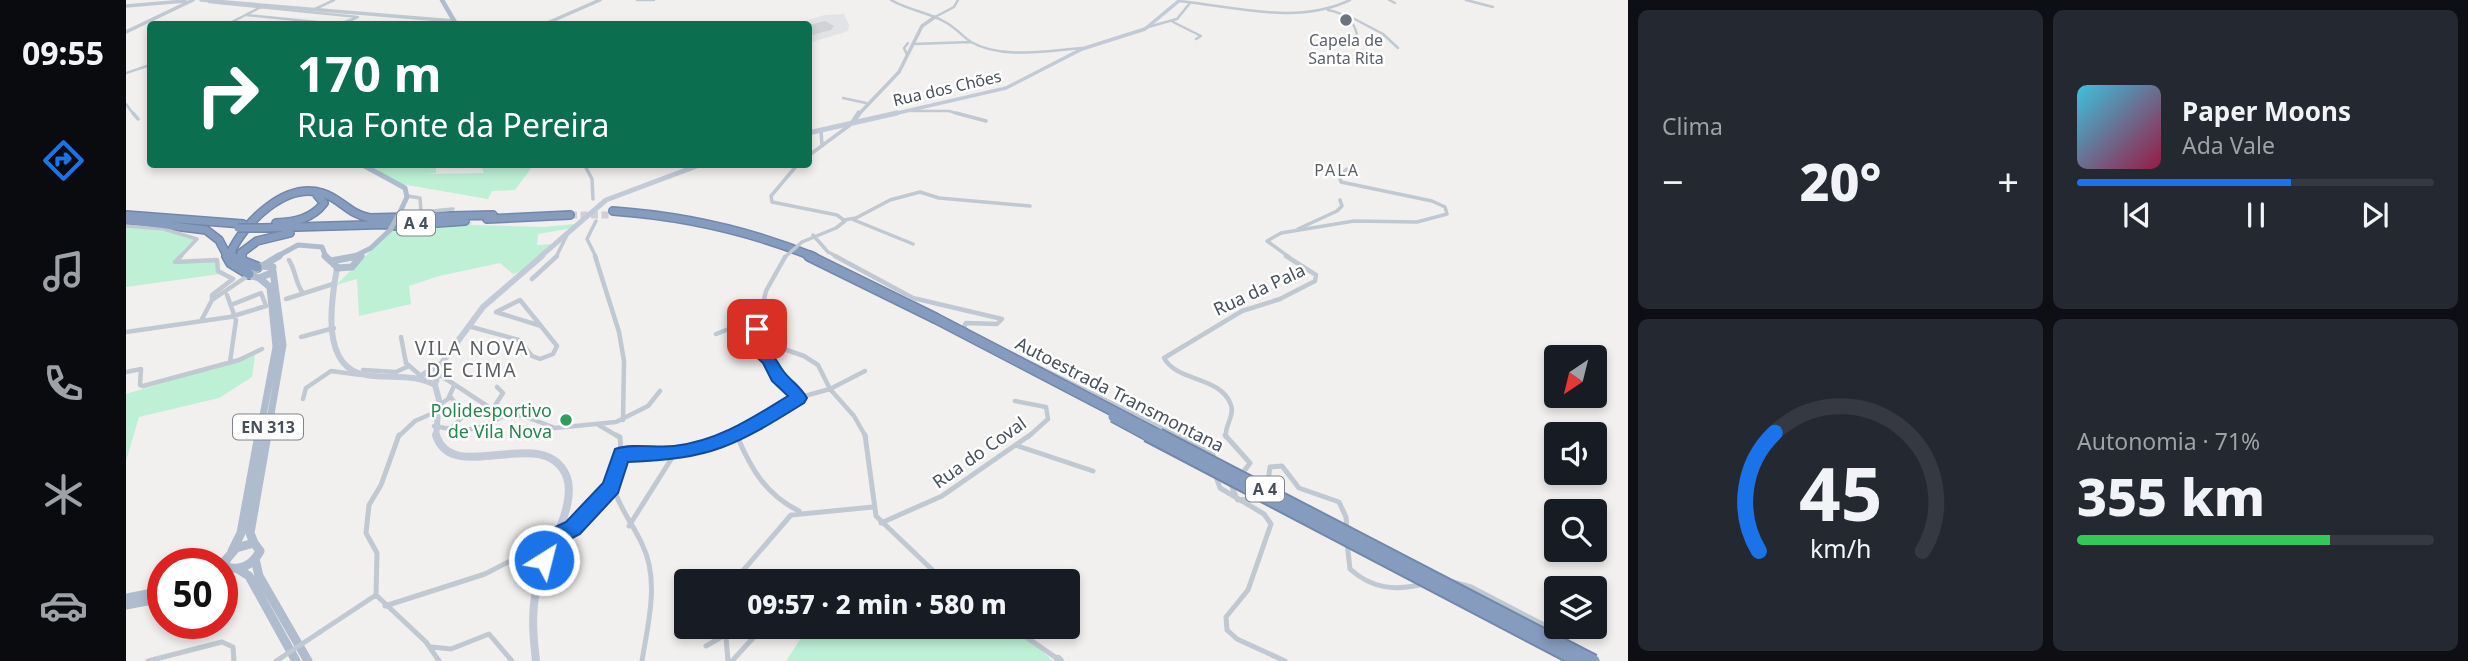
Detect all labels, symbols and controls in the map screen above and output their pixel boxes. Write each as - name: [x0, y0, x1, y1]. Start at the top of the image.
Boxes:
- marker: Capela de Santa Rita: [1338, 12, 1354, 28]
- place label: Capela de Santa Rita: [1308, 29, 1384, 69]
- text: 09:55: [22, 31, 104, 74]
- text: 170 m: [297, 40, 442, 106]
- icon: right: [182, 49, 273, 140]
- street label: Rua dos Chões: [891, 65, 1003, 111]
- text: Paper Moons: [2182, 93, 2351, 129]
- text: Rua Fonte da Pereira: [297, 103, 609, 146]
- text: Clima: [1662, 110, 1723, 142]
- text: Ada Vale: [2182, 129, 2275, 161]
- icon: directions: [39, 136, 88, 185]
- text: 20°: [1799, 145, 1882, 216]
- text: −: [1662, 155, 1684, 207]
- text: +: [1997, 155, 2019, 207]
- district label: PALA: [1314, 159, 1360, 181]
- icon: previous: [2118, 196, 2156, 234]
- icon: pause: [2237, 196, 2275, 234]
- icon: next: [2356, 196, 2394, 234]
- road number: A 4: [397, 210, 435, 236]
- icon: music: [39, 247, 88, 296]
- street label: Rua da Pala: [1209, 257, 1309, 321]
- pin: [727, 299, 787, 359]
- icon: arrive: [738, 310, 776, 348]
- street label: Autoestrada Transmontana: [1012, 331, 1228, 457]
- district label: VILA NOVA DE CIMA: [415, 335, 529, 383]
- north arrow: [1544, 345, 1606, 408]
- map controls: [1544, 345, 1607, 639]
- icon: phone: [39, 359, 88, 408]
- place label: Polidesportivo de Vila Nova: [431, 398, 552, 443]
- street label: Rua do Coval: [927, 411, 1031, 493]
- marker: Polidesportivo de Vila Nova: [558, 412, 574, 428]
- road number: EN 313: [233, 414, 303, 440]
- button: sound: [1544, 422, 1607, 485]
- text: Autonomia · 71%: [2077, 425, 2260, 457]
- text: 45: [1799, 443, 1882, 542]
- text: 355 km: [2077, 460, 2265, 531]
- icon: climate: [39, 470, 88, 519]
- road number: A 4: [1246, 476, 1284, 502]
- button: search: [1544, 499, 1607, 562]
- position arrow: [507, 523, 581, 597]
- text: km/h: [1810, 531, 1871, 565]
- speed limit sign: 50: [147, 548, 238, 639]
- button: layers: [1544, 576, 1607, 639]
- icon: car: [39, 581, 88, 630]
- text: 09:57 · 2 min · 580 m: [747, 586, 1007, 622]

